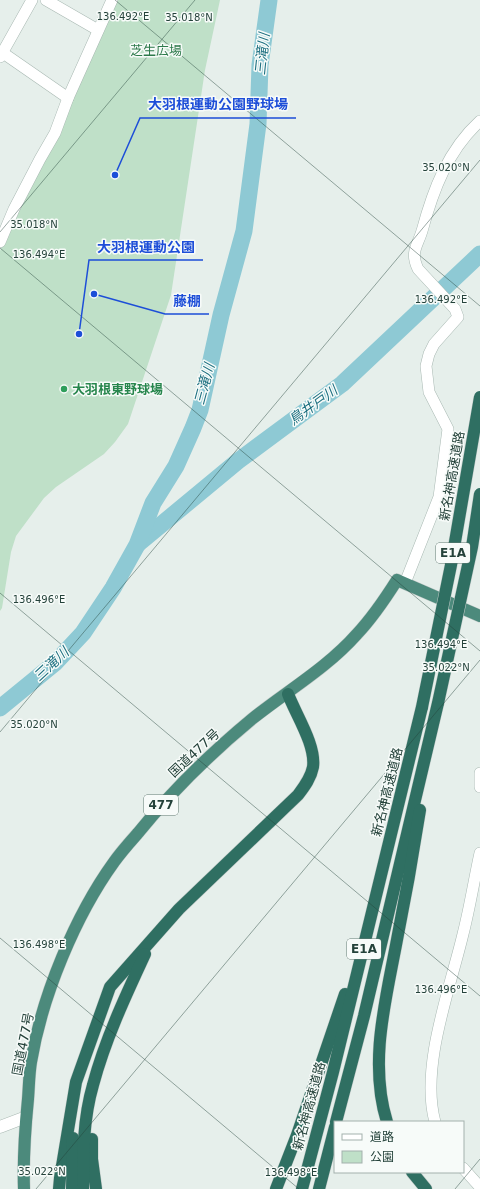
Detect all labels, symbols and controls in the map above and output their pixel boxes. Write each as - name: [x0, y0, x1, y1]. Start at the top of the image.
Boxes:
- text: 136.492°E: [97, 11, 149, 22]
- text: 35.018°N: [165, 12, 213, 23]
- water label: 三滝川: [252, 30, 272, 76]
- park label: 芝生広場: [130, 43, 182, 58]
- callout: 大羽根運動公園野球場: [140, 92, 296, 118]
- text: 大羽根運動公園野球場: [148, 96, 288, 112]
- text: 35.020°N: [422, 162, 470, 173]
- text: 35.018°N: [10, 219, 58, 230]
- callout: 大羽根運動公園: [89, 234, 203, 260]
- text: 大羽根運動公園: [97, 239, 195, 255]
- text: 136.494°E: [13, 249, 65, 260]
- callout: 藤棚: [165, 288, 209, 314]
- text: 藤棚: [173, 293, 201, 309]
- text: 136.492°E: [415, 294, 467, 305]
- water label: 三滝川: [191, 360, 218, 406]
- water label: 鳥井戸川: [286, 381, 342, 428]
- place label: 大羽根東野球場: [72, 382, 163, 397]
- marker: 大羽根東野球場: [59, 384, 69, 394]
- street label: 新名神高速道路: [437, 430, 467, 522]
- road number: E1A: [436, 543, 470, 563]
- text: 136.496°E: [13, 594, 65, 605]
- text: 136.494°E: [415, 639, 467, 650]
- water label: 三滝川: [30, 642, 73, 684]
- text: 35.022°N: [422, 662, 470, 673]
- text: 35.020°N: [10, 719, 58, 730]
- street label: 国道477号: [166, 726, 222, 780]
- street label: 新名神高速道路: [369, 746, 405, 838]
- road number: 477: [144, 795, 178, 815]
- text: 136.498°E: [13, 939, 65, 950]
- road number: E1A: [347, 939, 381, 959]
- text: 136.496°E: [415, 984, 467, 995]
- street label: 国道477号: [10, 1011, 36, 1077]
- street label: 新名神高速道路: [290, 1060, 328, 1152]
- legend: [334, 1121, 464, 1173]
- text: 道路: [370, 1130, 394, 1144]
- text: 公園: [370, 1150, 394, 1164]
- text: 35.022°N: [18, 1166, 66, 1177]
- text: 136.498°E: [265, 1167, 317, 1178]

